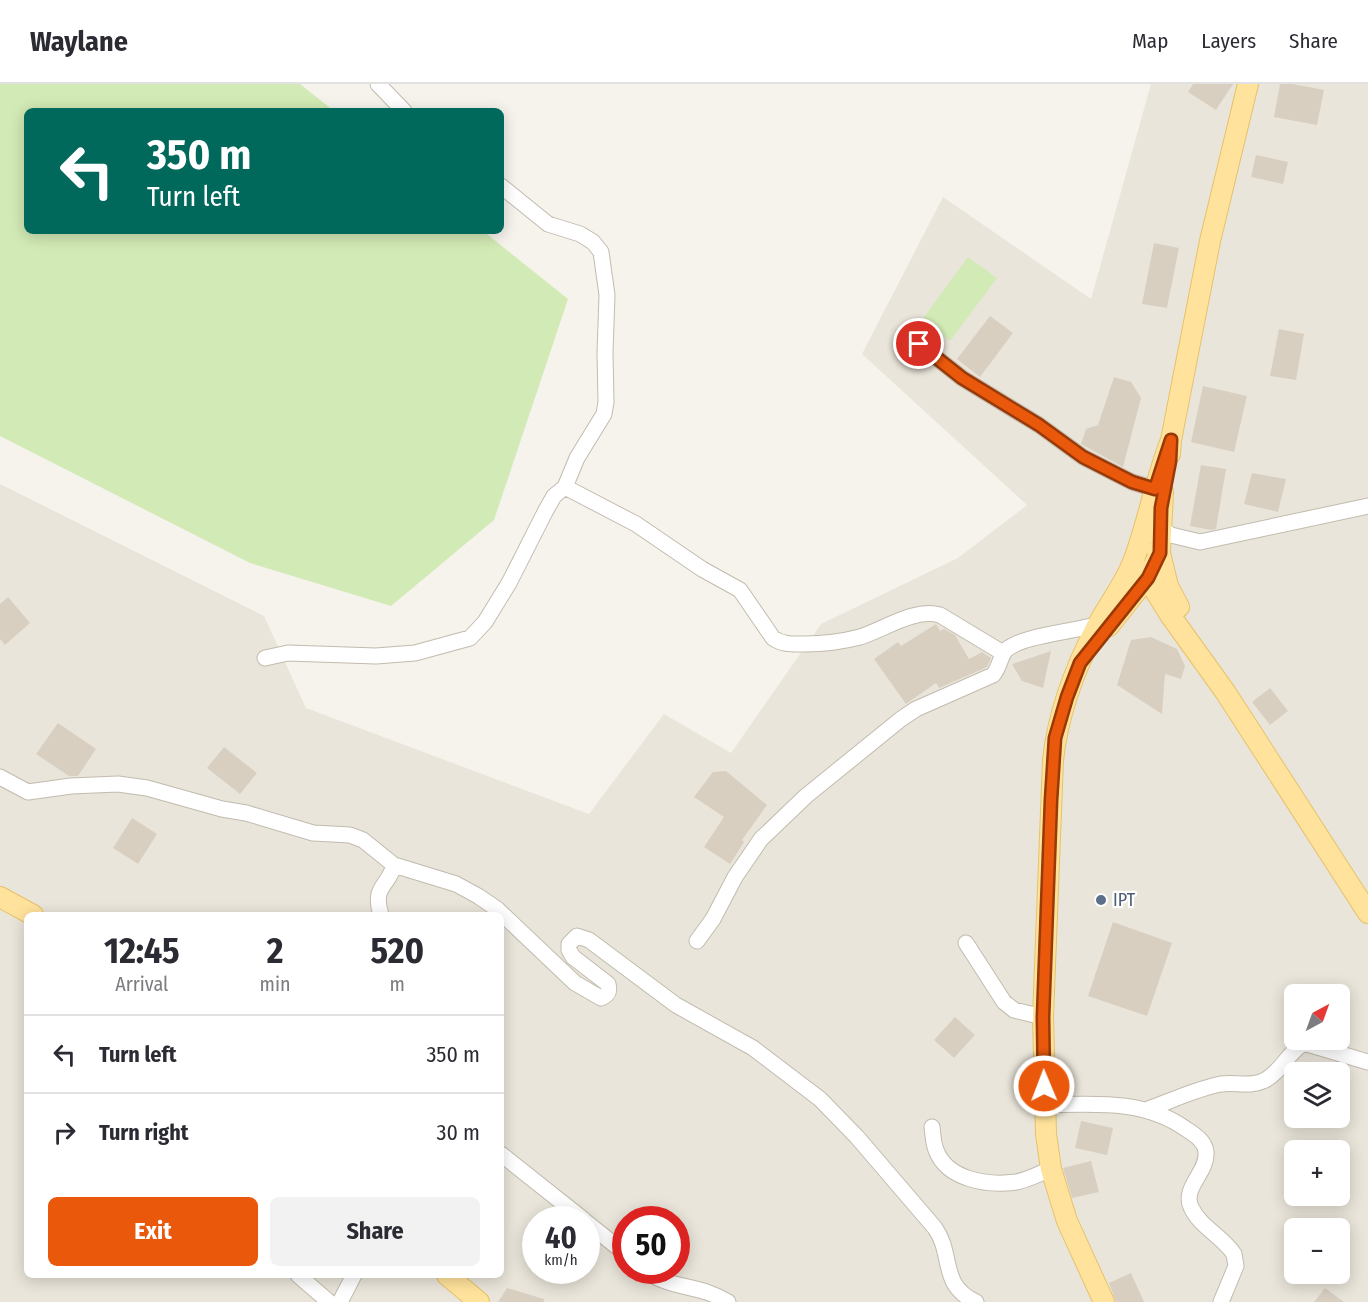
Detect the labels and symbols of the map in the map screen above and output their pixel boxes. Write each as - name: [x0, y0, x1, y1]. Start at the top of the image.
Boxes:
- pin: [893, 318, 944, 369]
- place label: IPT: [1113, 889, 1136, 911]
- marker: IPT: [1094, 893, 1108, 907]
- north arrow: [1284, 984, 1350, 1050]
- position arrow: [1012, 1054, 1076, 1118]
- speed limit sign: 50: [612, 1206, 690, 1284]

